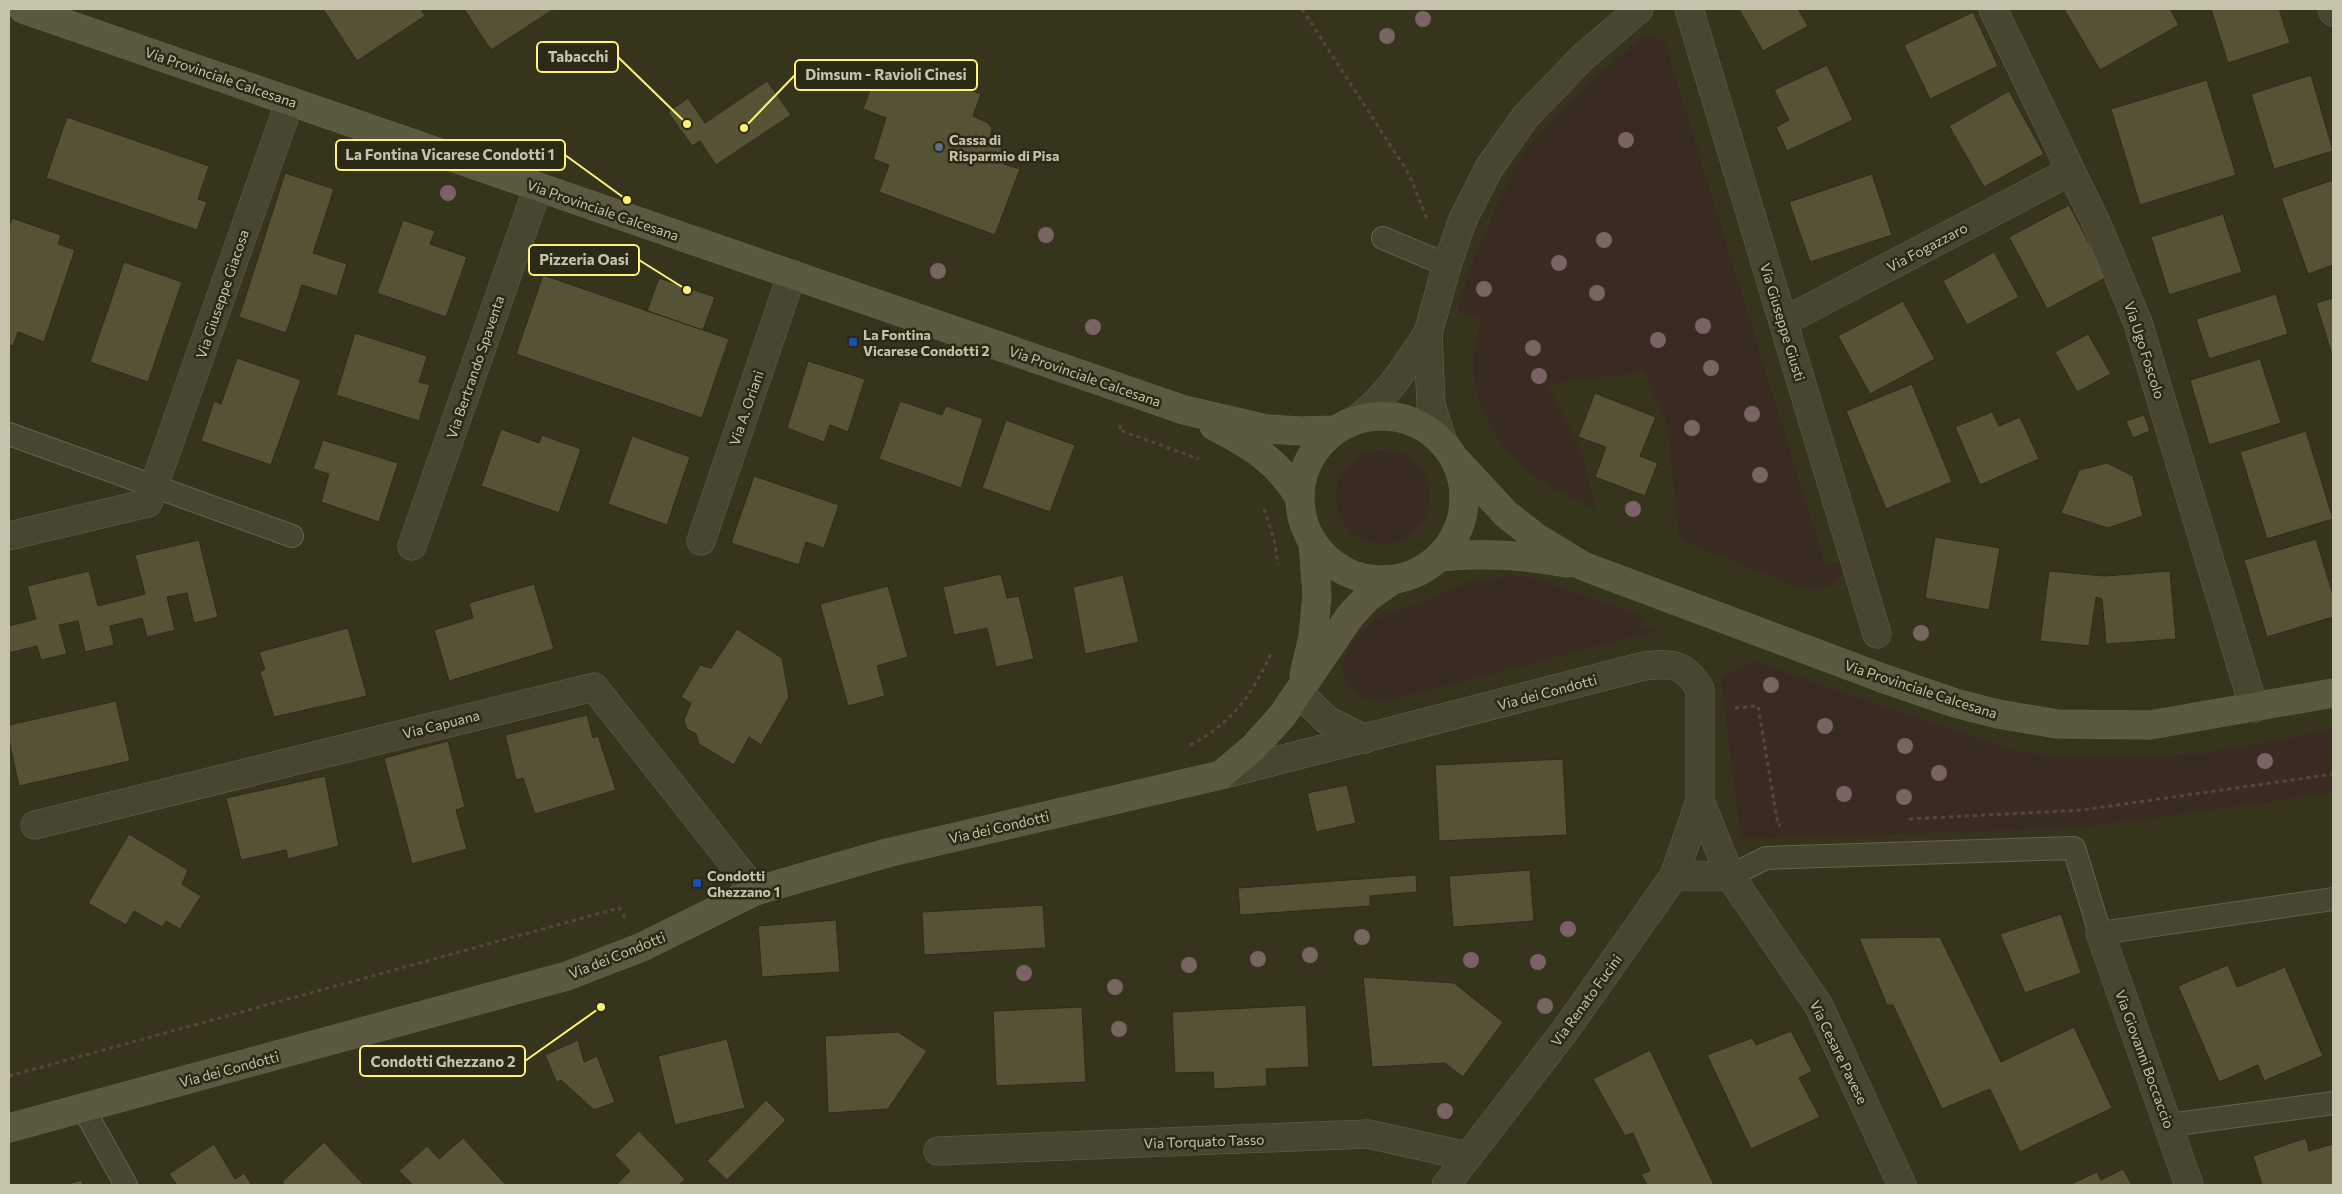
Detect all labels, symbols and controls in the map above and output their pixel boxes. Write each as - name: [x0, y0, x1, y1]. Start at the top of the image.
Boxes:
- callout: Tabacchi: [537, 42, 618, 72]
- street label: Via Provinciale Calcesana: [143, 43, 299, 111]
- text: Tabacchi: [548, 47, 608, 65]
- callout: Dimsum - Ravioli Cinesi: [795, 60, 977, 90]
- text: Dimsum - Ravioli Cinesi: [805, 65, 967, 83]
- place label: Cassa di Risparmio di Pisa: [949, 131, 1059, 164]
- callout: La Fontina Vicarese Condotti 1: [336, 140, 565, 170]
- marker: Cassa di Risparmio di Pisa: [933, 141, 945, 153]
- text: La Fontina Vicarese Condotti 1: [345, 145, 555, 163]
- street label: Via Provinciale Calcesana: [525, 176, 681, 244]
- street label: Via Fogazzaro: [1884, 219, 1970, 275]
- street label: Via Giuseppe Giacosa: [192, 227, 252, 361]
- callout: Pizzeria Oasi: [529, 245, 639, 275]
- text: Pizzeria Oasi: [539, 250, 629, 268]
- street label: Via Giuseppe Giusti: [1757, 261, 1809, 383]
- street label: Via Bertrando Spaventa: [443, 293, 507, 441]
- street label: Via Ugo Foscolo: [2121, 299, 2169, 401]
- place label: La Fontina Vicarese Condotti 2: [863, 326, 989, 359]
- marker: La Fontina Vicarese Condotti 2: [847, 336, 859, 348]
- street label: Via Provinciale Calcesana: [1007, 342, 1163, 410]
- street label: Via A. Oriani: [725, 368, 767, 448]
- street label: Via Provinciale Calcesana: [1843, 656, 1999, 722]
- street label: Via dei Condotti: [1495, 671, 1599, 713]
- street label: Via Capuana: [401, 706, 481, 742]
- street label: Via dei Condotti: [947, 807, 1051, 847]
- place label: Condotti Ghezzano 1: [707, 867, 780, 900]
- marker: Condotti Ghezzano 1: [691, 877, 703, 889]
- street label: Via dei Condotti: [566, 928, 668, 982]
- street label: Via Renato Fucini: [1547, 951, 1625, 1049]
- street label: Via Giovanni Boccaccio: [2112, 987, 2178, 1131]
- street label: Via Cesare Pavese: [1807, 997, 1871, 1107]
- callout: Condotti Ghezzano 2: [360, 1046, 525, 1076]
- street label: Via dei Condotti: [177, 1048, 281, 1090]
- text: Condotti Ghezzano 2: [370, 1052, 516, 1070]
- street label: Via Torquato Tasso: [1143, 1130, 1265, 1152]

